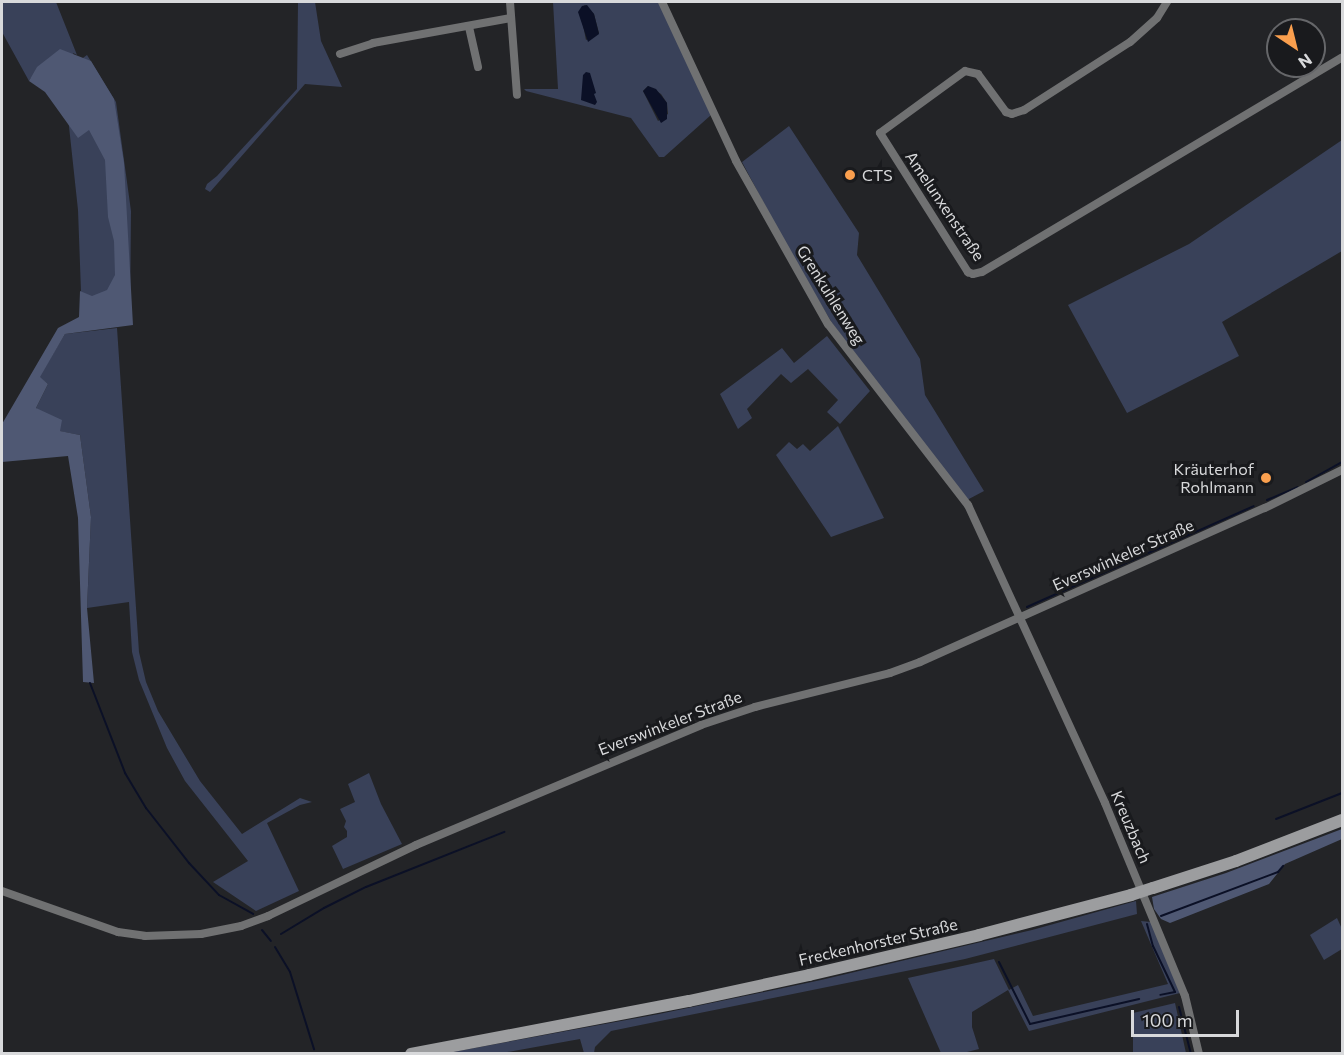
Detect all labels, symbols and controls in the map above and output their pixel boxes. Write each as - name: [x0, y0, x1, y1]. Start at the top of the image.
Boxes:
- north arrow: [1266, 18, 1326, 78]
- text: N: [1295, 50, 1316, 73]
- street label: Amelunxenstraße: [901, 148, 989, 264]
- place label: CTS: [862, 165, 893, 185]
- marker: CTS: [843, 168, 857, 182]
- street label: Grenkuhlenweg: [793, 242, 869, 348]
- place label: Kräuterhof Rohlmann: [1174, 459, 1254, 497]
- marker: Kräuterhof Rohlmann: [1259, 471, 1273, 485]
- street label: Everswinkeler Straße: [1050, 515, 1196, 595]
- street label: Everswinkeler Straße: [596, 687, 744, 759]
- street label: Kreuzbach: [1107, 788, 1155, 866]
- street label: Freckenhorster Straße: [797, 914, 959, 970]
- scale bar: [1134, 998, 1242, 1036]
- text: 100 m: [1142, 1009, 1192, 1031]

